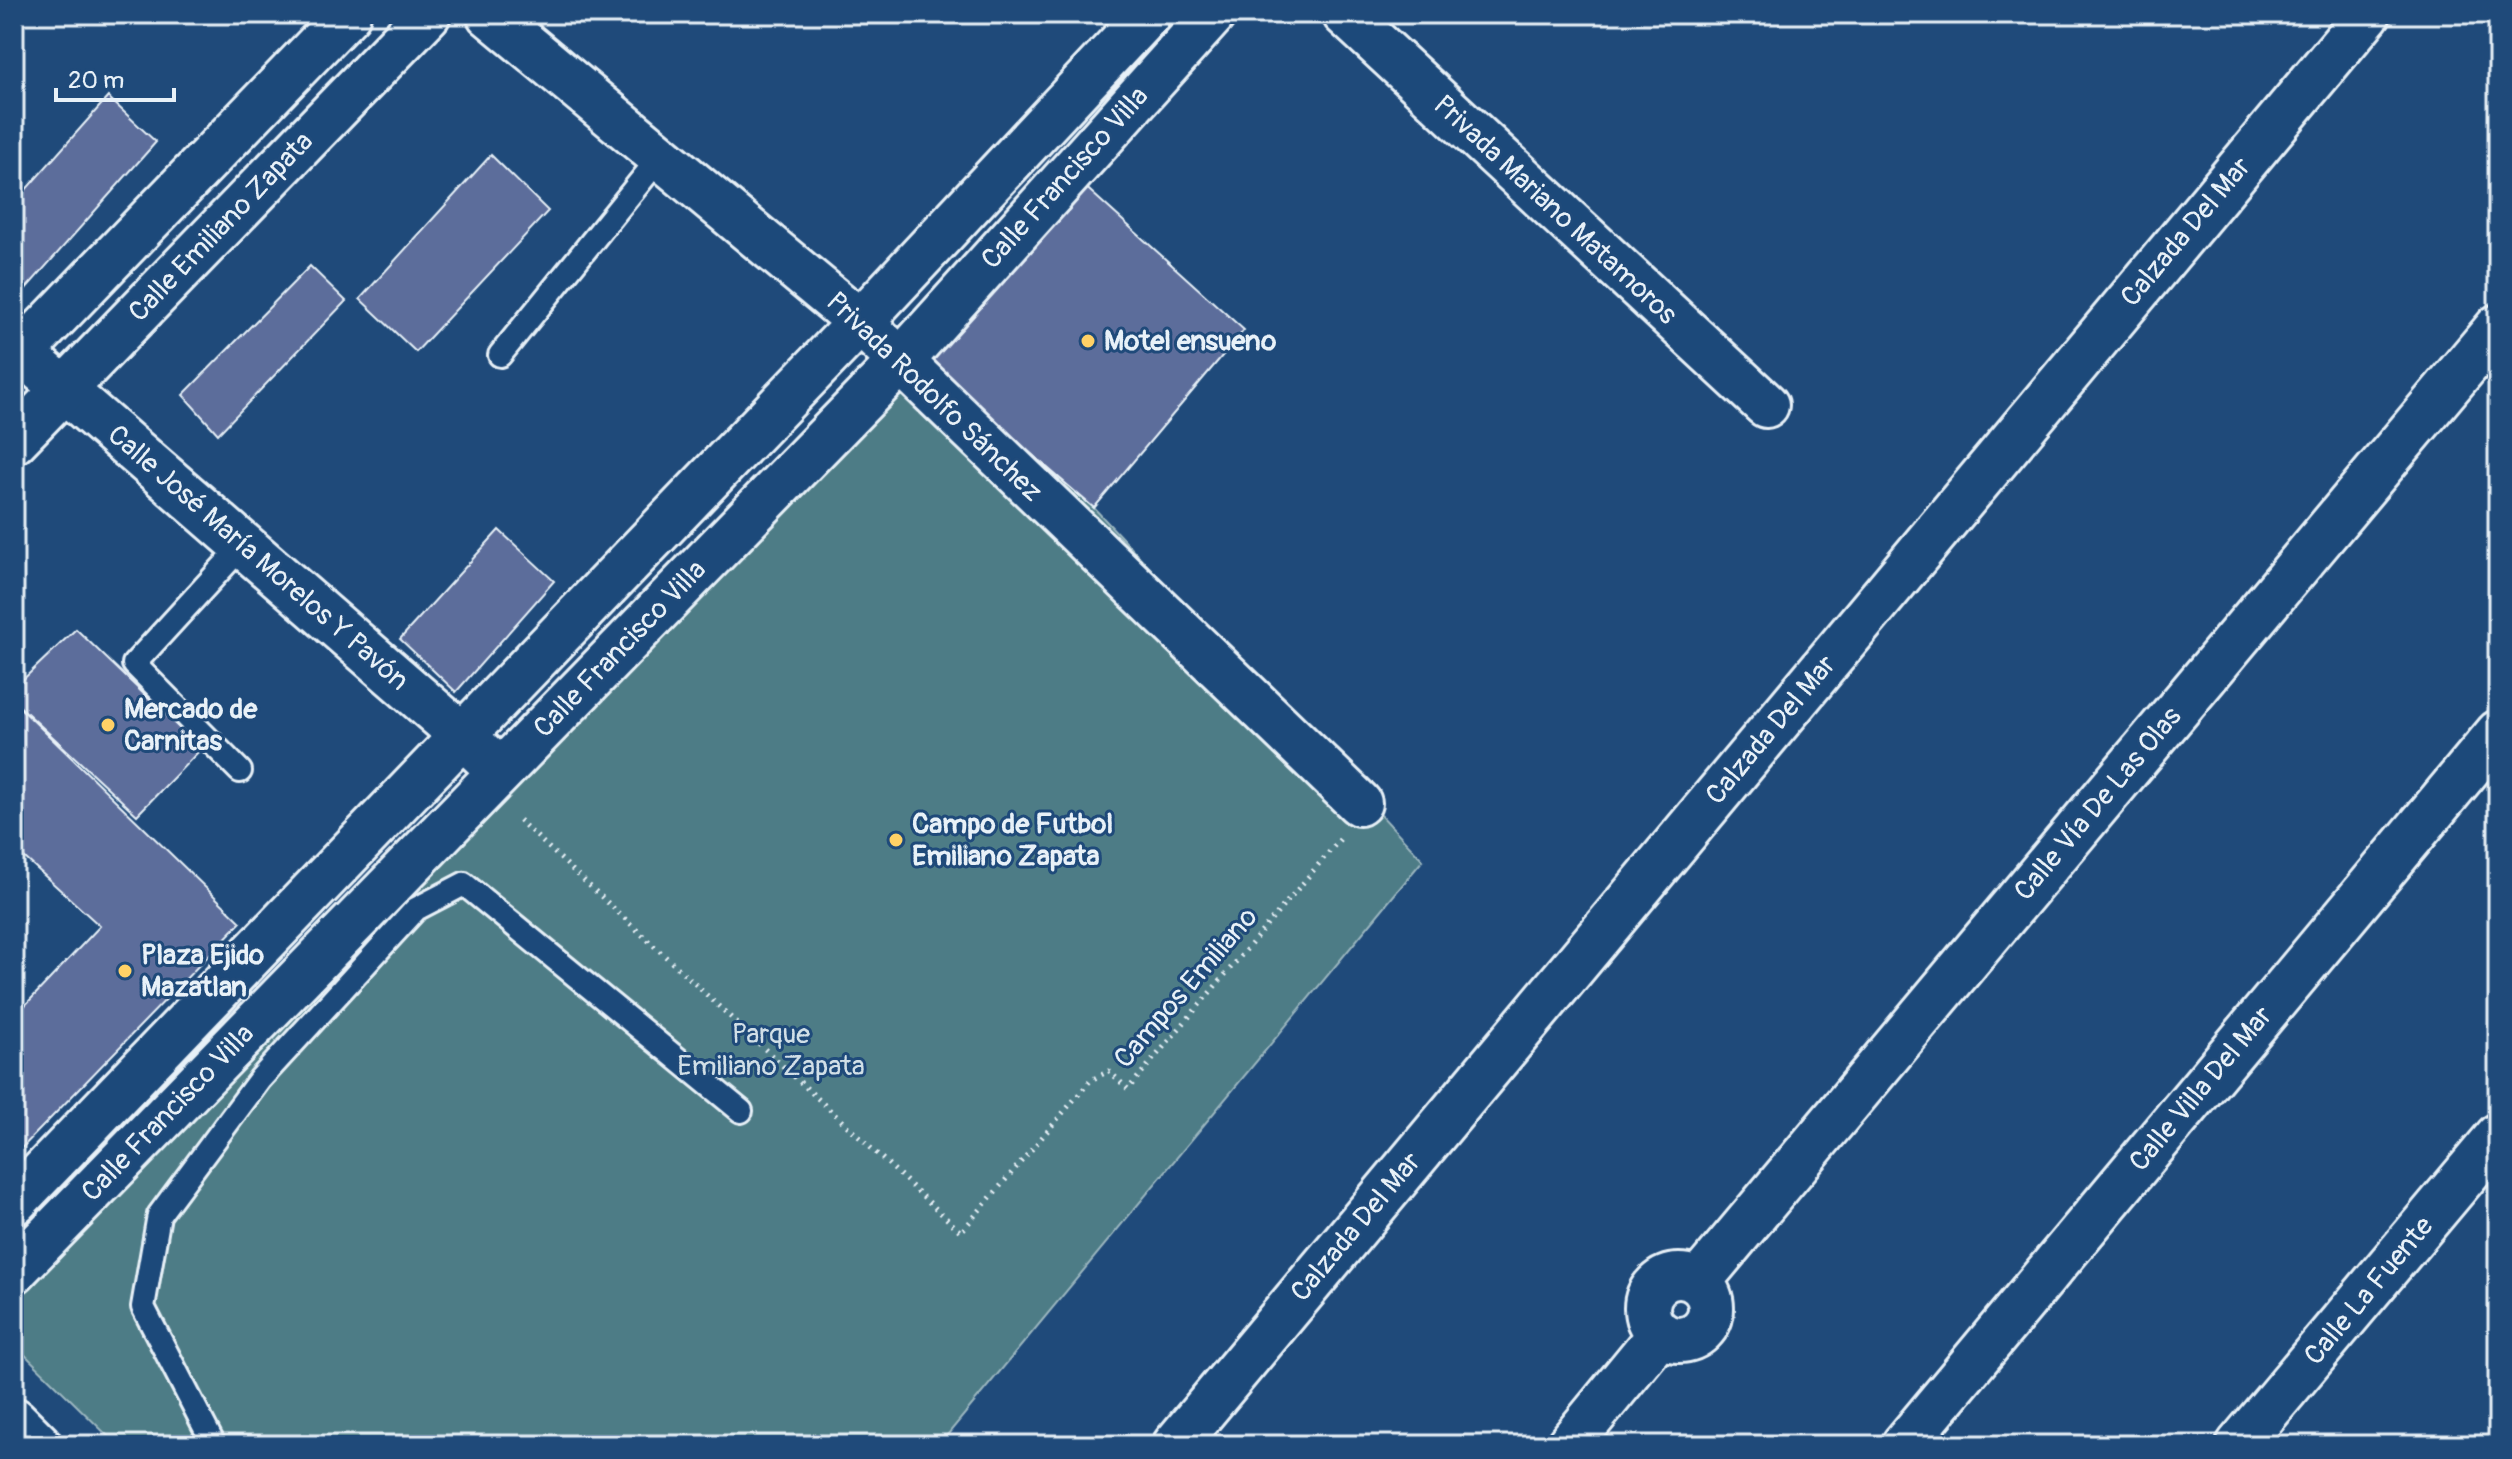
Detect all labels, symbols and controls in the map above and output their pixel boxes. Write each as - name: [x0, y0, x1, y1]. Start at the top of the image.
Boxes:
- scale bar: [56, 52, 174, 102]
- text: 20 m: [68, 66, 124, 95]
- street label: Calle Francisco Villa: [974, 80, 1156, 276]
- street label: Privada Mariano Matamoros: [1426, 88, 1685, 332]
- street label: Calle Emiliano Zapata: [121, 125, 321, 329]
- street label: Calzada Del Mar: [2113, 150, 2259, 314]
- street label: Privada Rodolfo Sánchez: [819, 285, 1049, 509]
- place label: Motel ensueno: [1104, 324, 1276, 359]
- marker: Motel ensueno: [1079, 332, 1097, 350]
- street label: Calle José María Morelos Y Pavón: [100, 418, 416, 698]
- street label: Calle Francisco Villa: [526, 553, 714, 745]
- street label: Calzada Del Mar: [1698, 648, 1844, 812]
- place label: Mercado de Carnitas: [124, 692, 258, 759]
- street label: Calle Vía De Las Olas: [2007, 700, 2190, 908]
- marker: Mercado de Carnitas: [99, 716, 117, 734]
- place label: Campo de Futbol Emiliano Zapata: [912, 807, 1113, 874]
- marker: Campo de Futbol Emiliano Zapata: [887, 831, 905, 849]
- street label: Campos Emiliano: [1107, 900, 1265, 1076]
- place label: Plaza Ejido Mazatlan: [141, 938, 264, 1005]
- marker: Plaza Ejido Mazatlan: [116, 962, 134, 980]
- street label: Calle Villa Del Mar: [2122, 999, 2280, 1179]
- street label: Calle Francisco Villa: [74, 1017, 262, 1209]
- park label: Parque Emiliano Zapata: [677, 1017, 865, 1084]
- street label: Calzada Del Mar: [1283, 1145, 1429, 1309]
- street label: Calle La Fuente: [2297, 1209, 2441, 1372]

